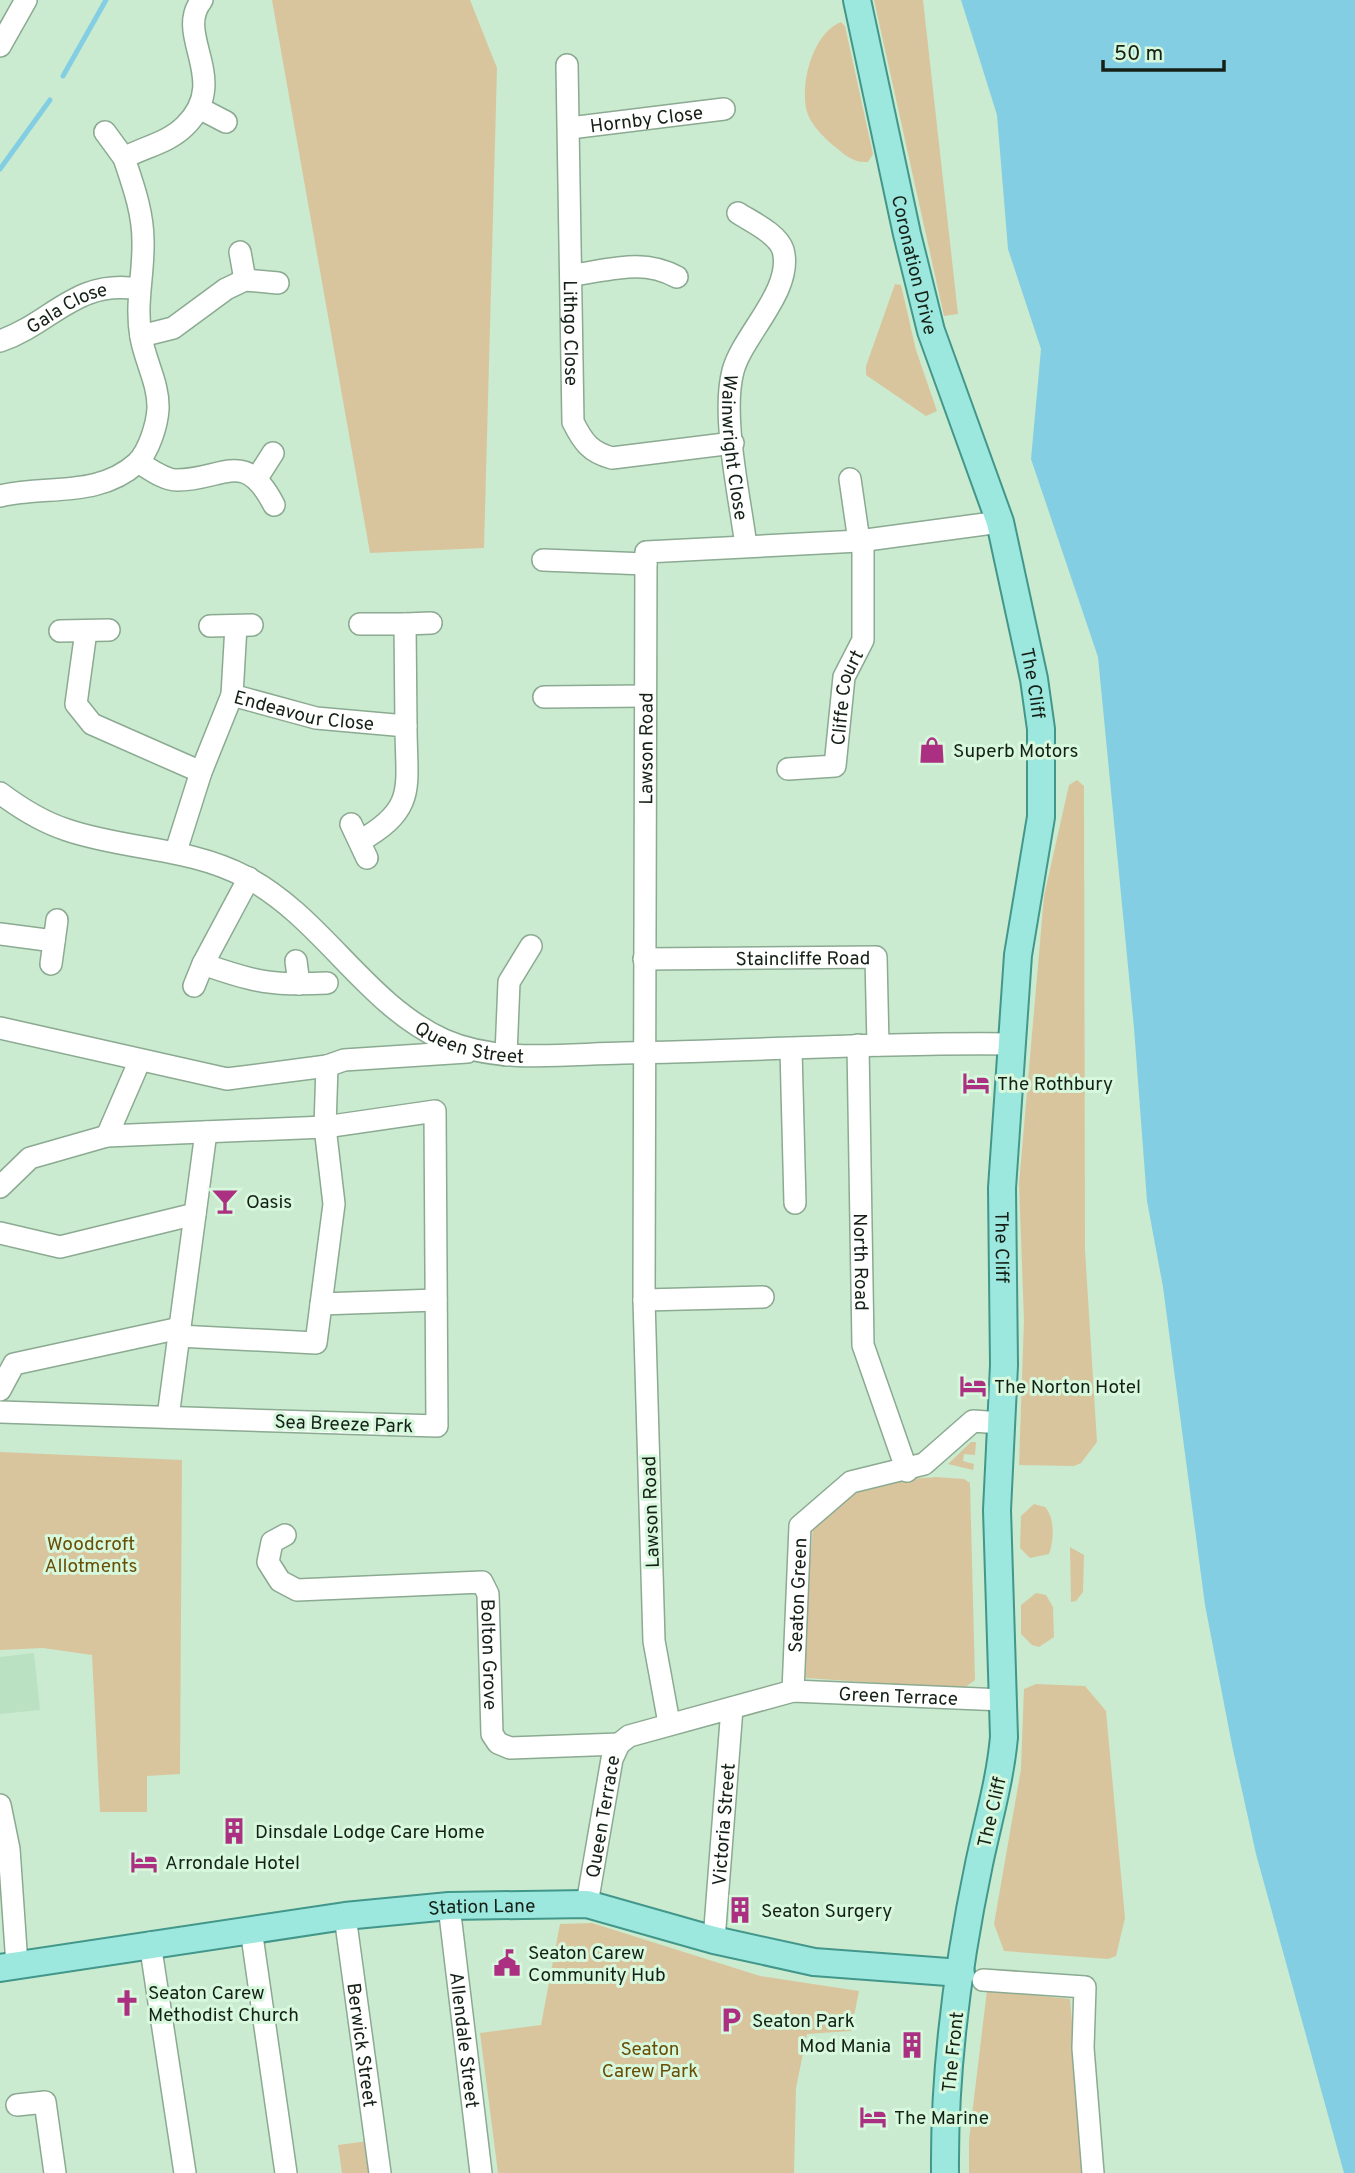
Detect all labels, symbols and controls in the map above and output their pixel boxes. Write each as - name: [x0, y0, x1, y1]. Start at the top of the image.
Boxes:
- scale bar: [1103, 28, 1224, 72]
- text: 50 m: [1114, 41, 1163, 68]
- street label: Hornby Close: [589, 102, 705, 139]
- street label: Coronation Drive: [885, 193, 942, 338]
- street label: Gala Close: [22, 279, 109, 340]
- street label: Lithgo Close: [557, 280, 582, 386]
- street label: Wainwright Close: [715, 373, 752, 522]
- street label: Cliffe Court: [827, 646, 870, 747]
- street label: The Cliff: [1014, 646, 1049, 721]
- street label: Endeavour Close: [231, 686, 375, 737]
- street label: Lawson Road: [635, 692, 660, 805]
- shop icon: Superb Motors: [917, 735, 947, 765]
- place label: Superb Motors: [953, 740, 1078, 764]
- street label: Staincliffe Road: [735, 947, 871, 972]
- street label: Queen Street: [410, 1017, 525, 1070]
- hotel icon: The Rothbury: [961, 1068, 991, 1098]
- place label: The Rothbury: [997, 1073, 1113, 1097]
- bar icon: Oasis: [210, 1186, 240, 1216]
- place label: Oasis: [246, 1191, 292, 1215]
- street label: The Cliff: [988, 1211, 1013, 1283]
- street label: North Road: [847, 1213, 872, 1311]
- hotel icon: The Norton Hotel: [958, 1371, 988, 1401]
- place label: The Norton Hotel: [994, 1376, 1141, 1400]
- street label: Sea Breeze Park: [274, 1411, 414, 1439]
- street label: Lawson Road: [638, 1455, 666, 1568]
- park label: Woodcroft Allotments: [45, 1533, 137, 1579]
- street label: Seaton Green: [785, 1537, 813, 1653]
- street label: Bolton Grove: [474, 1599, 501, 1711]
- street label: Green Terrace: [838, 1683, 959, 1712]
- street label: Queen Terrace: [582, 1753, 626, 1880]
- street label: Victoria Street: [708, 1762, 742, 1887]
- street label: The Cliff: [973, 1775, 1013, 1850]
- building icon: Dinsdale Lodge Care Home: [219, 1816, 249, 1846]
- place label: Dinsdale Lodge Care Home: [255, 1821, 485, 1845]
- hotel icon: Arrondale Hotel: [129, 1847, 159, 1877]
- place label: Arrondale Hotel: [165, 1852, 300, 1876]
- street label: Station Lane: [427, 1895, 535, 1922]
- building icon: Seaton Surgery: [725, 1895, 755, 1925]
- place label: Seaton Surgery: [761, 1900, 892, 1924]
- place label: Seaton Carew Community Hub: [528, 1942, 666, 1988]
- public building icon: Seaton Carew Community Hub: [492, 1948, 522, 1978]
- street label: Allendale Street: [443, 1971, 483, 2110]
- street label: Berwick Street: [340, 1981, 381, 2109]
- place label: Seaton Carew Methodist Church: [148, 1982, 299, 2028]
- church icon: Seaton Carew Methodist Church: [112, 1988, 142, 2018]
- parking icon: Seaton Park: [716, 2005, 746, 2035]
- place label: Seaton Park: [752, 2010, 855, 2034]
- street label: The Front: [938, 2011, 970, 2094]
- building icon: Mod Mania: [897, 2030, 927, 2060]
- place label: Mod Mania: [799, 2035, 891, 2059]
- park label: Seaton Carew Park: [602, 2038, 698, 2084]
- hotel icon: The Marine: [858, 2102, 888, 2132]
- place label: The Marine: [894, 2107, 989, 2131]

